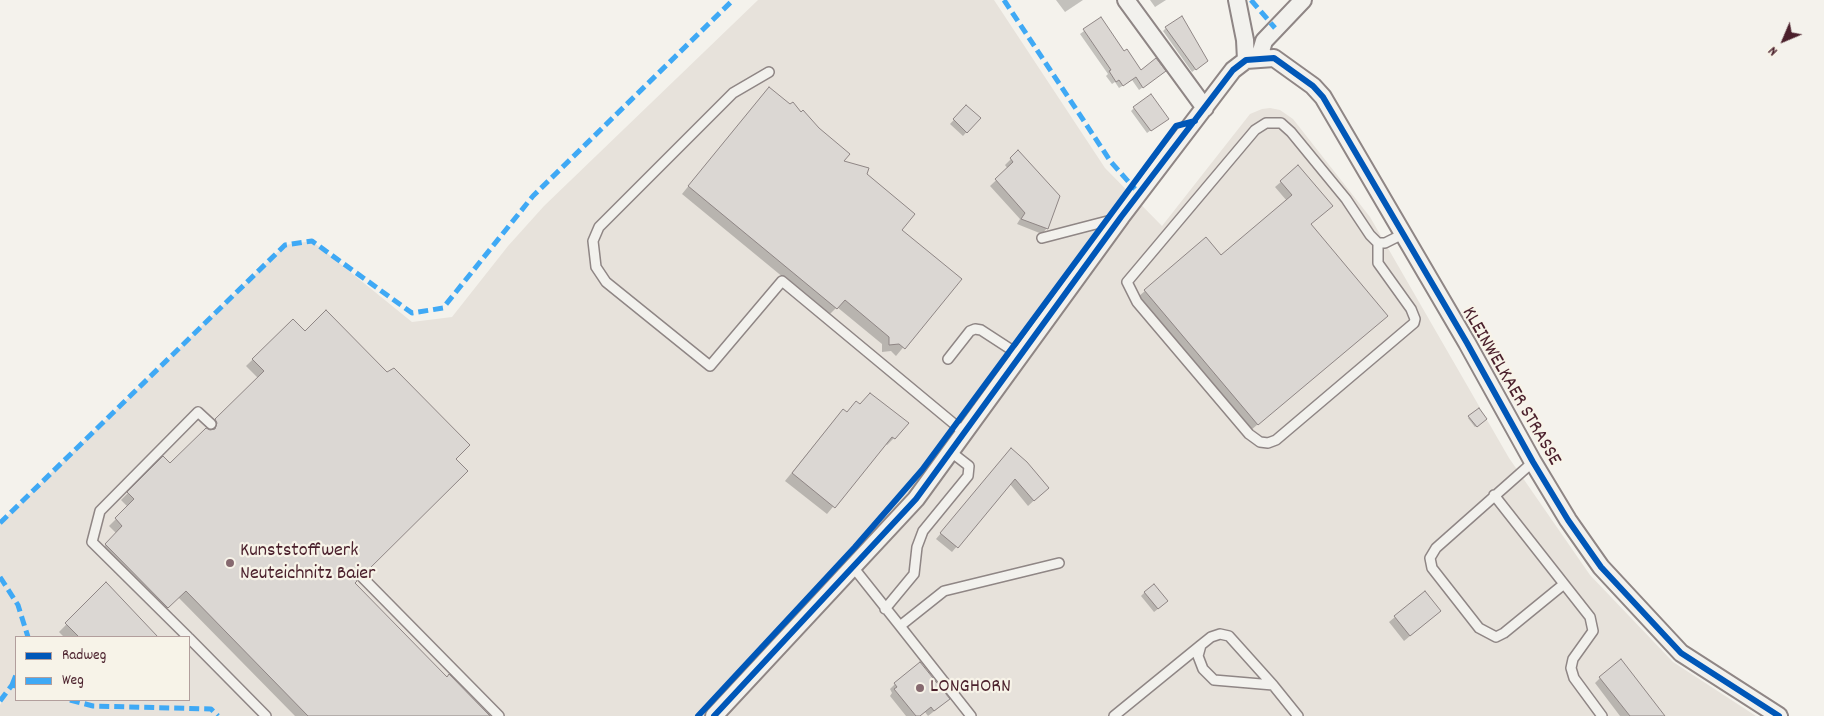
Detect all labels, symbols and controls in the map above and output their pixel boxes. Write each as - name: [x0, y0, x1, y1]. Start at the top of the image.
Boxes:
- north arrow: [1759, 15, 1809, 65]
- text: N: [1764, 41, 1783, 60]
- street label: KLEINWELKAER STRASSE: [1455, 303, 1565, 471]
- place label: Kunststoffwerk Neuteichnitz Baier: [240, 540, 376, 587]
- marker: Kunststoffwerk Neuteichnitz Baier: [224, 557, 236, 569]
- legend: [15, 636, 190, 701]
- text: Radweg: [62, 645, 106, 667]
- text: Weg: [62, 670, 84, 692]
- place label: LONGHORN: [930, 676, 1011, 700]
- marker: LONGHORN: [914, 682, 926, 694]

